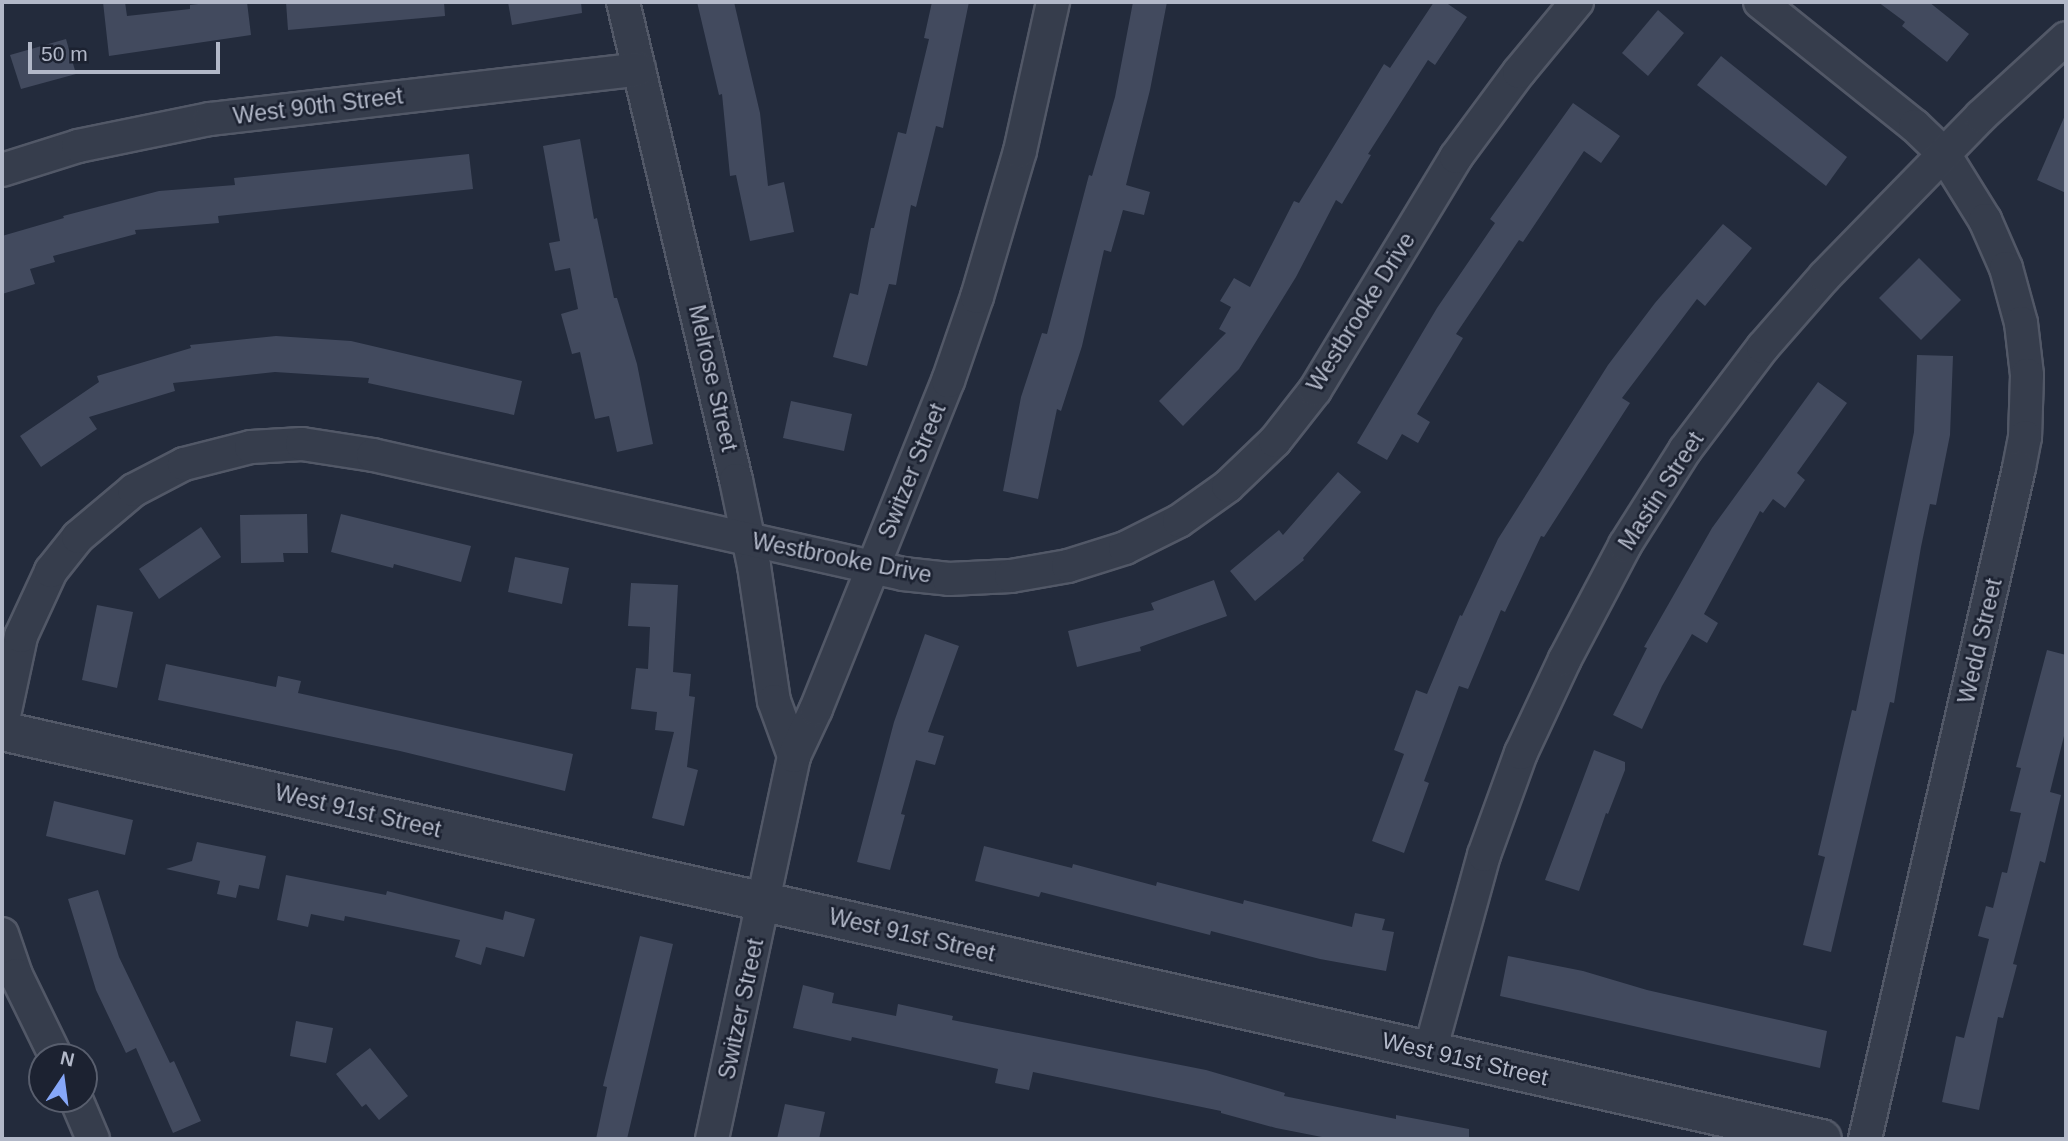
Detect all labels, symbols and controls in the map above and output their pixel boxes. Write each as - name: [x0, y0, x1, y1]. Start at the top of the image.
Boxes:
- scale bar: [32, 28, 224, 72]
- text: 50 m: [41, 42, 88, 65]
- street label: West 90th Street: [232, 82, 404, 130]
- street label: Westbrooke Drive: [1301, 227, 1421, 397]
- street label: Melrose Street: [683, 302, 743, 454]
- street label: Switzer Street: [872, 399, 952, 543]
- street label: Mastin Street: [1613, 427, 1709, 555]
- street label: Westbrooke Drive: [750, 527, 934, 589]
- street label: Wedd Street: [1952, 576, 2008, 706]
- street label: West 91st Street: [272, 778, 444, 844]
- street label: West 91st Street: [826, 902, 998, 968]
- street label: Switzer Street: [713, 936, 769, 1082]
- street label: West 91st Street: [1379, 1026, 1551, 1092]
- north arrow: [28, 1043, 98, 1113]
- text: N: [58, 1047, 76, 1071]

